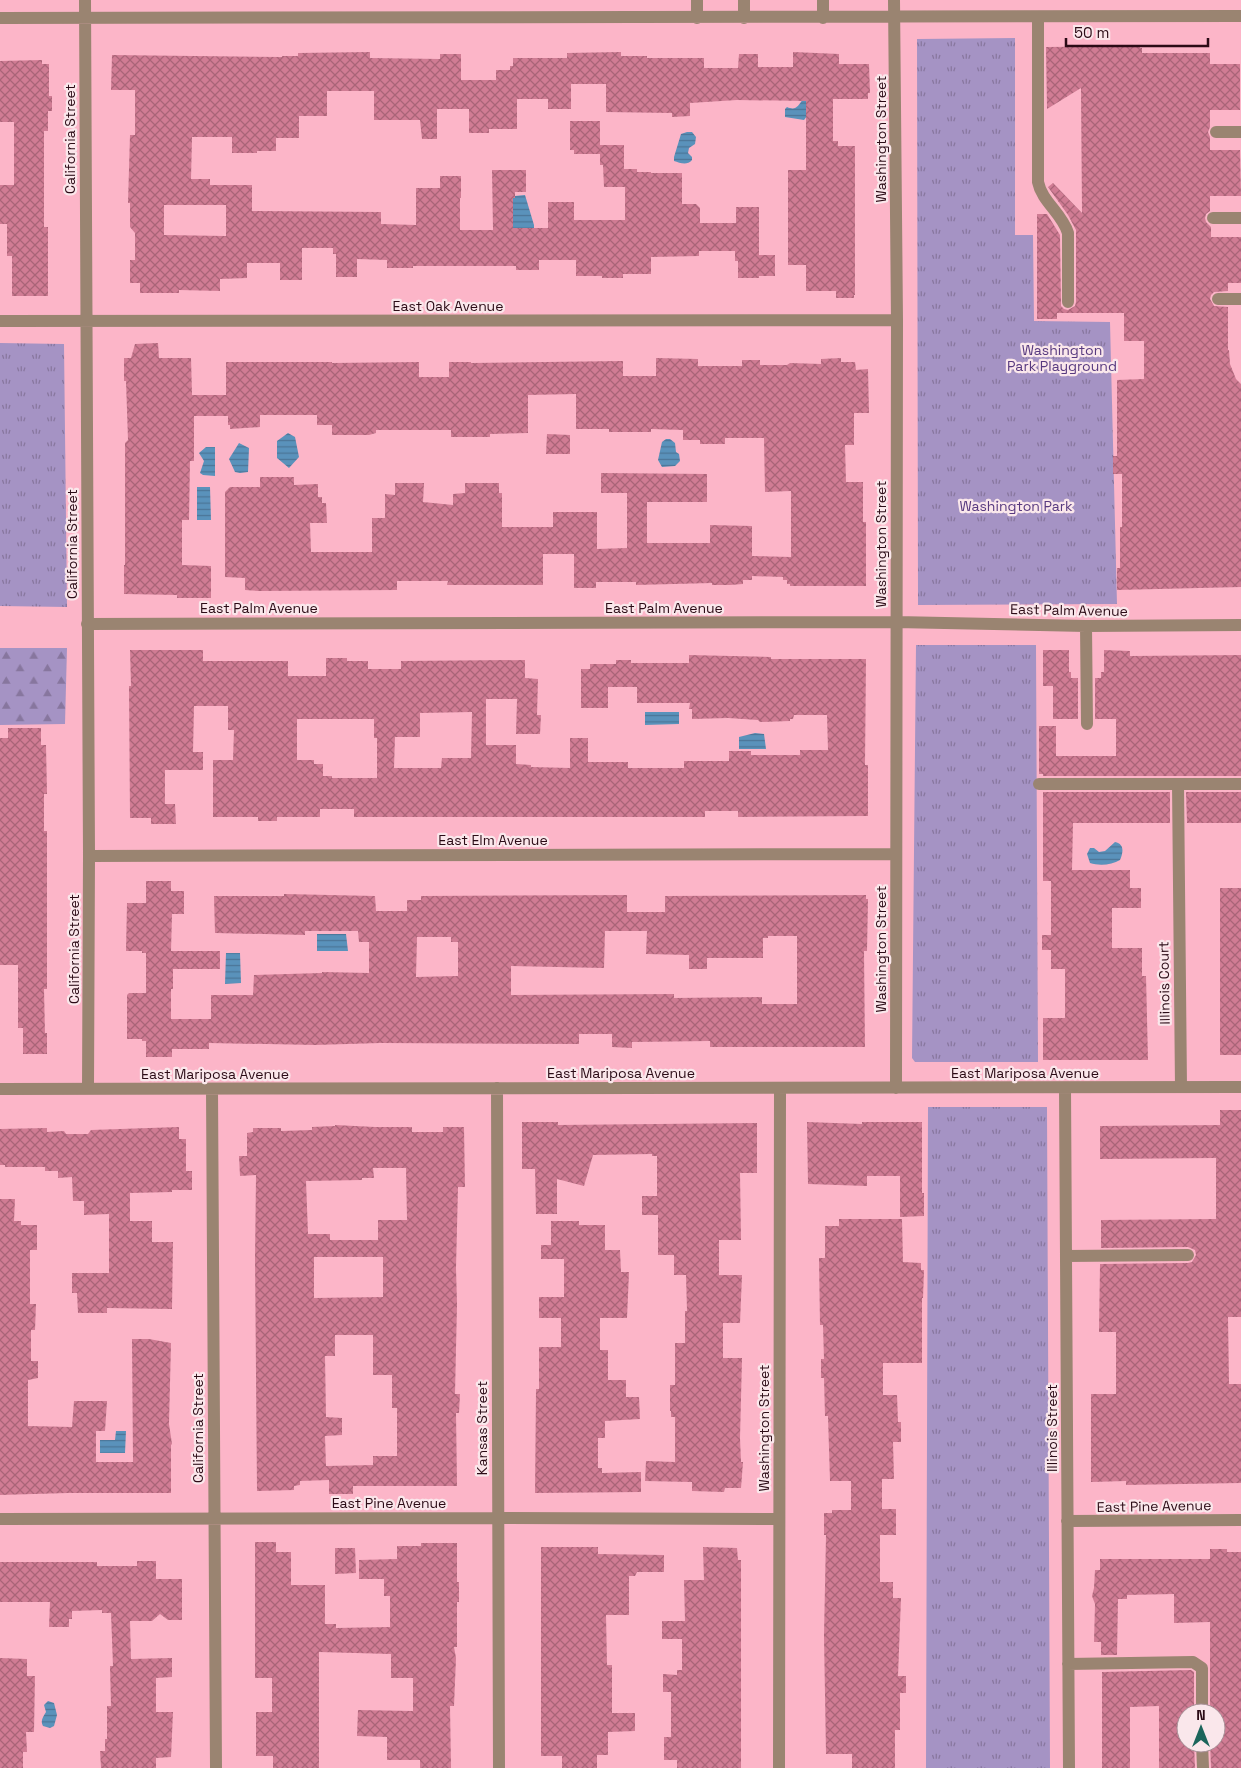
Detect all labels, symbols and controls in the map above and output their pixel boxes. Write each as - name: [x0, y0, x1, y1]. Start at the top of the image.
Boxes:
- scale bar: [1066, 15, 1208, 47]
- text: 50 m: [1074, 23, 1109, 42]
- street label: Washington Street: [872, 76, 890, 202]
- street label: California Street: [61, 84, 79, 194]
- street label: East Oak Avenue: [393, 297, 503, 315]
- park label: Washington Park Playground: [1007, 341, 1117, 375]
- street label: Washington Street: [872, 481, 890, 607]
- street label: California Street: [63, 489, 81, 599]
- park label: Washington Park: [959, 497, 1073, 515]
- street label: East Palm Avenue: [200, 599, 318, 617]
- street label: East Palm Avenue: [605, 599, 723, 617]
- street label: East Palm Avenue: [1010, 600, 1128, 620]
- street label: East Elm Avenue: [438, 831, 548, 849]
- street label: Washington Street: [872, 886, 890, 1012]
- street label: California Street: [65, 894, 83, 1004]
- street label: Illinois Court: [1154, 941, 1174, 1025]
- street label: East Mariposa Avenue: [547, 1064, 695, 1082]
- street label: East Mariposa Avenue: [951, 1064, 1099, 1082]
- street label: East Mariposa Avenue: [141, 1065, 289, 1083]
- street label: Washington Street: [755, 1365, 773, 1491]
- street label: California Street: [189, 1373, 207, 1483]
- street label: Kansas Street: [473, 1381, 491, 1475]
- street label: Illinois Street: [1043, 1384, 1061, 1472]
- street label: East Pine Avenue: [332, 1494, 446, 1512]
- street label: East Pine Avenue: [1097, 1496, 1211, 1516]
- north arrow: [1176, 1703, 1226, 1753]
- text: N: [1196, 1706, 1206, 1724]

